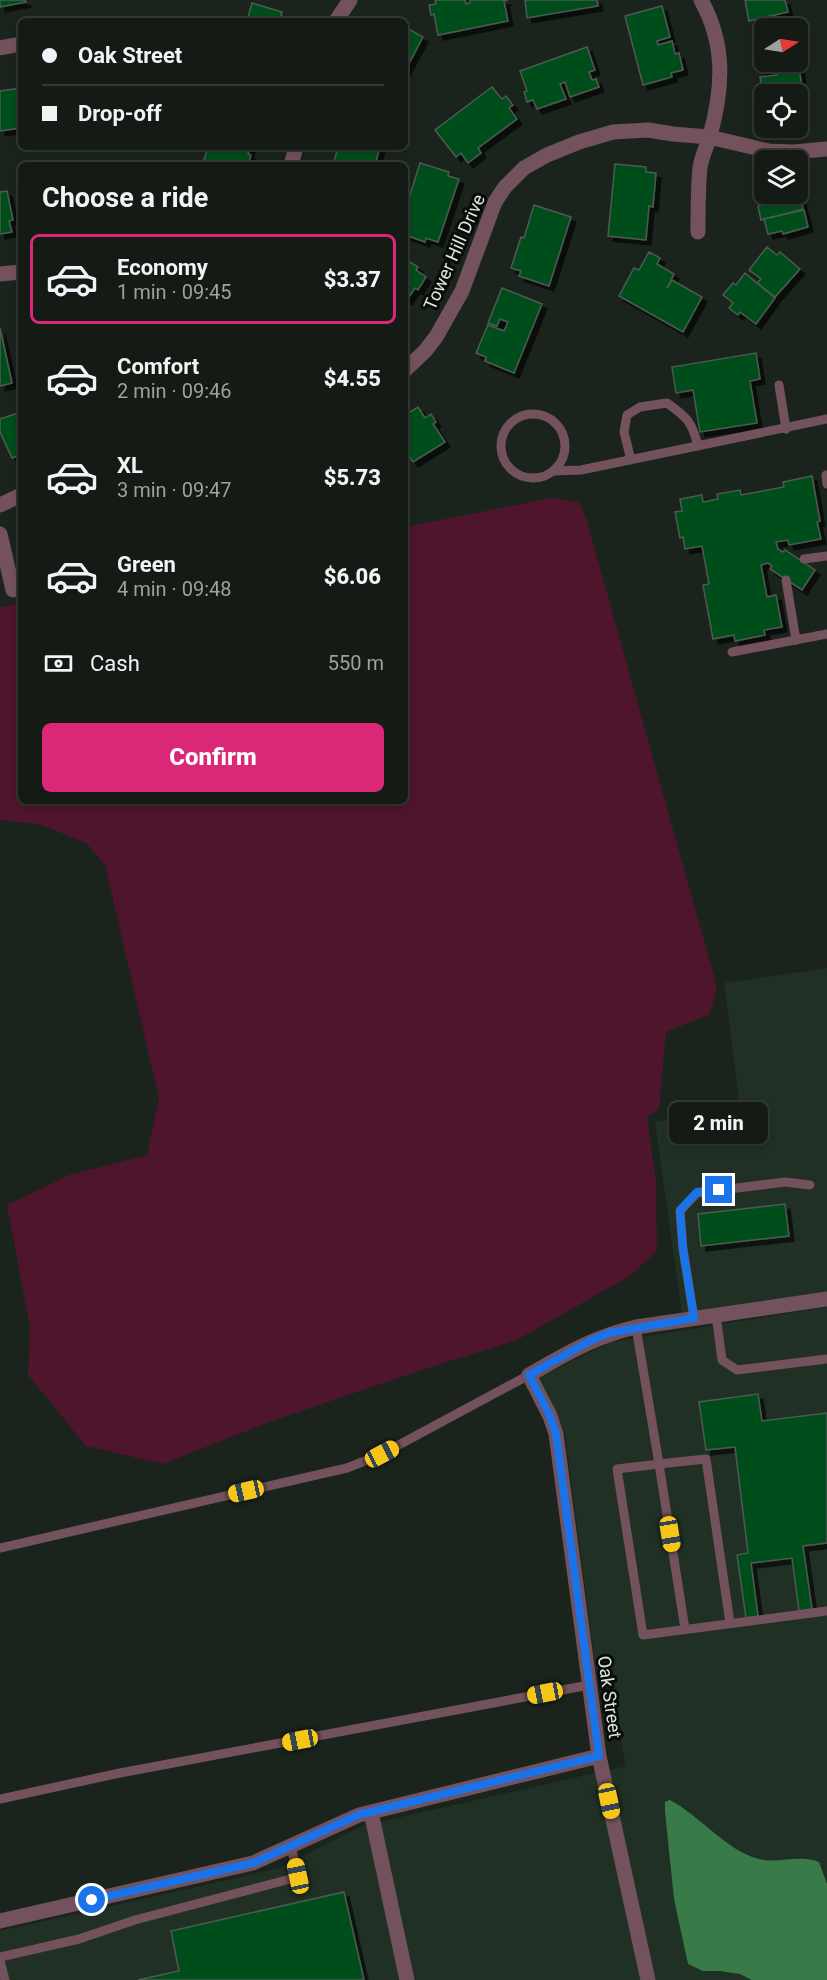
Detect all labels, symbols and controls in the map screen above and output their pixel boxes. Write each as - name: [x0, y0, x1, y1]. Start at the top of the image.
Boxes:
- north arrow: [754, 18, 808, 72]
- map controls: [754, 18, 808, 204]
- text: Oak Street: [78, 43, 182, 68]
- button: locate: [754, 84, 808, 138]
- text: Drop-off: [78, 101, 162, 126]
- button: layers: [754, 150, 808, 204]
- text: Choose a ride: [42, 182, 208, 214]
- street label: Tower Hill Drive: [419, 191, 489, 313]
- icon: car: [45, 252, 99, 306]
- text: Economy: [117, 255, 208, 280]
- text: $3.37: [324, 267, 381, 292]
- text: 1 min · 09:45: [117, 280, 232, 304]
- icon: car: [45, 351, 99, 405]
- text: Comfort: [117, 354, 199, 379]
- text: $4.55: [324, 366, 381, 391]
- text: 2 min · 09:46: [117, 379, 232, 403]
- icon: car: [45, 450, 99, 504]
- text: XL: [117, 453, 143, 478]
- text: $5.73: [324, 465, 381, 490]
- text: 3 min · 09:47: [117, 478, 232, 502]
- icon: car: [45, 549, 99, 603]
- text: Green: [117, 552, 176, 577]
- text: $6.06: [324, 564, 381, 589]
- text: 4 min · 09:48: [117, 577, 232, 601]
- icon: cash: [42, 647, 75, 680]
- text: Cash: [90, 651, 140, 676]
- text: 550 m: [328, 651, 384, 675]
- button: Confirm: [42, 723, 384, 792]
- callout: 2 min: [670, 1103, 768, 1145]
- text: 2 min: [693, 1111, 744, 1135]
- route end: [705, 1176, 732, 1203]
- car: [362, 1438, 402, 1470]
- car: [226, 1478, 266, 1504]
- car: [658, 1515, 682, 1553]
- street label: Oak Street: [594, 1654, 626, 1740]
- car: [526, 1681, 564, 1705]
- car: [281, 1728, 319, 1752]
- car: [596, 1782, 622, 1820]
- car: [285, 1857, 311, 1895]
- route start: [78, 1886, 105, 1913]

